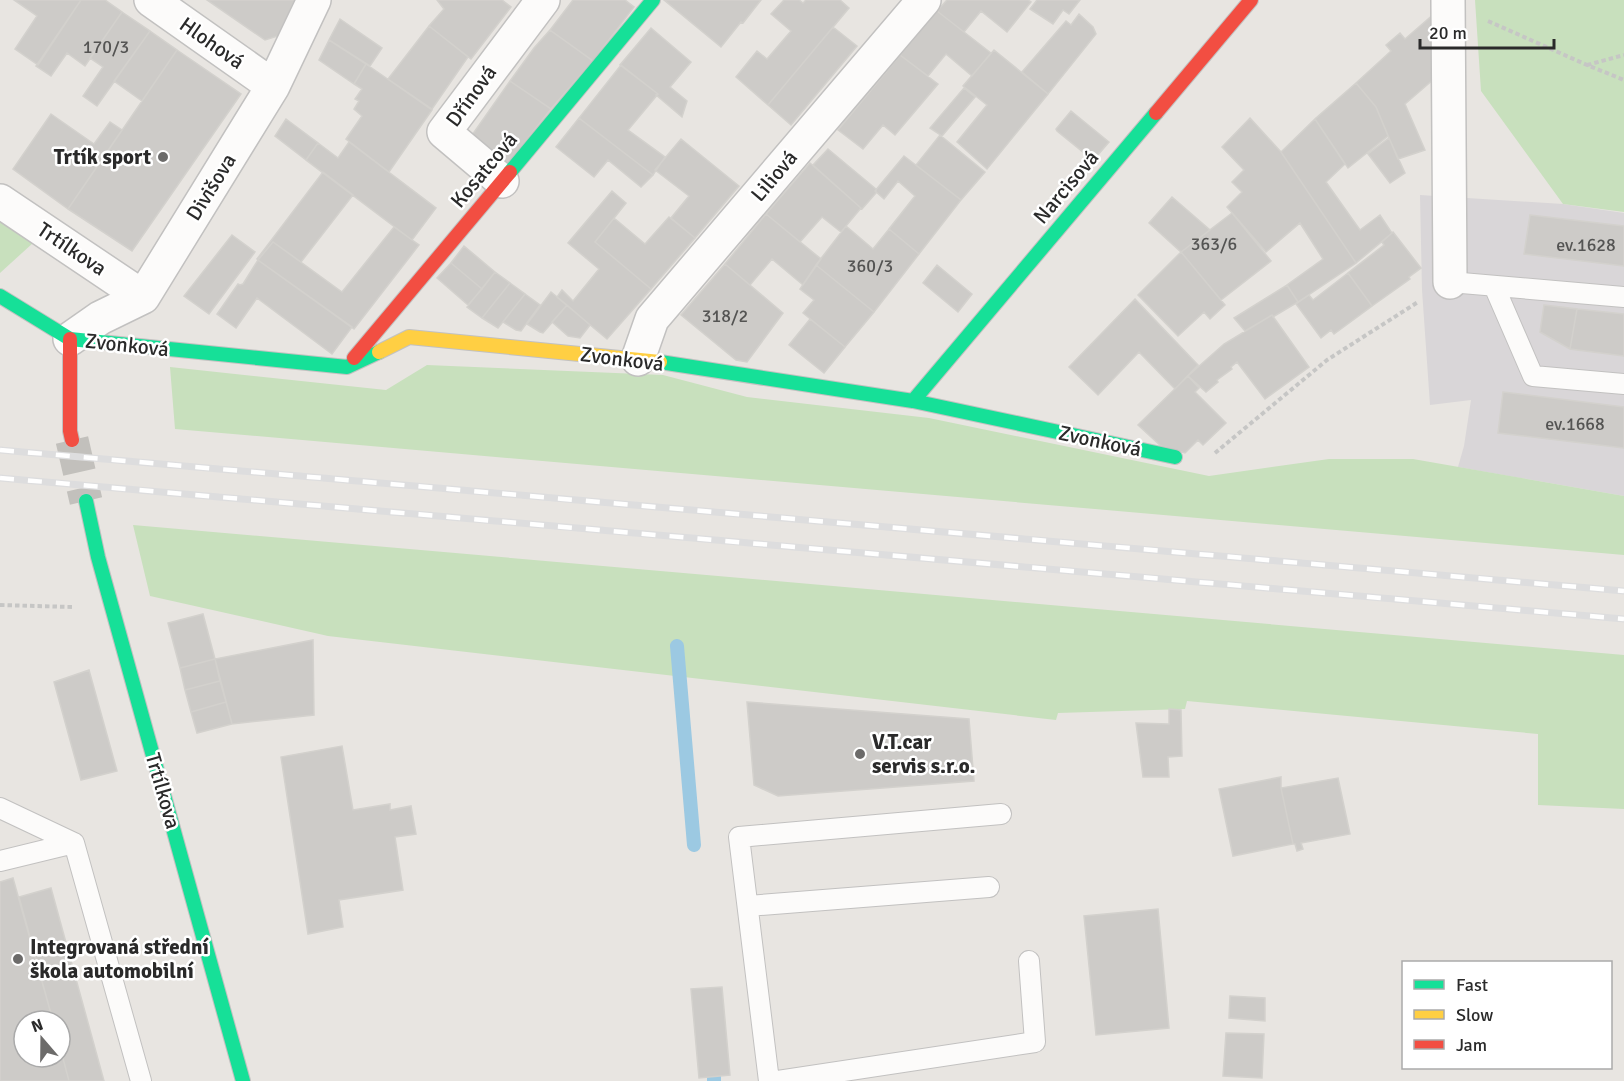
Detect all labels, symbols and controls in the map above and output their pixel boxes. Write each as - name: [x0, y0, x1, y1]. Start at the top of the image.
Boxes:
- street label: Hlohová: [174, 11, 250, 75]
- scale bar: [1420, 12, 1554, 50]
- text: 20 m: [1429, 22, 1467, 44]
- house number: 170/3: [83, 36, 129, 58]
- street label: Dřínová: [440, 60, 502, 132]
- street label: Kosatcová: [445, 127, 523, 213]
- place label: Trtík sport: [54, 144, 151, 170]
- street label: Liliová: [745, 145, 803, 207]
- street label: Narcisová: [1028, 145, 1104, 229]
- street label: Divišova: [180, 149, 242, 225]
- marker: Trtík sport: [156, 150, 170, 164]
- street label: Trtílkova: [32, 216, 112, 282]
- house number: 363/6: [1191, 233, 1237, 255]
- house number: ev.1628: [1556, 234, 1616, 256]
- house number: 360/3: [847, 255, 893, 277]
- house number: 318/2: [702, 305, 748, 327]
- street label: Zvonková: [84, 328, 170, 362]
- street label: Zvonková: [579, 341, 665, 377]
- house number: ev.1668: [1545, 413, 1605, 435]
- street label: Zvonková: [1056, 420, 1144, 462]
- place label: V.T.car servis s.r.o.: [872, 729, 976, 779]
- marker: V.T.car servis s.r.o.: [853, 747, 867, 761]
- street label: Trtílkova: [140, 750, 186, 832]
- place label: Integrovaná střední škola automobilní: [30, 934, 209, 984]
- marker: Integrovaná střední škola automobilní: [11, 952, 25, 966]
- legend: [1402, 961, 1612, 1069]
- text: Fast: [1456, 974, 1488, 996]
- text: Slow: [1456, 1004, 1493, 1026]
- north arrow: [12, 1009, 72, 1069]
- text: N: [29, 1015, 46, 1037]
- text: Jam: [1456, 1034, 1487, 1056]

